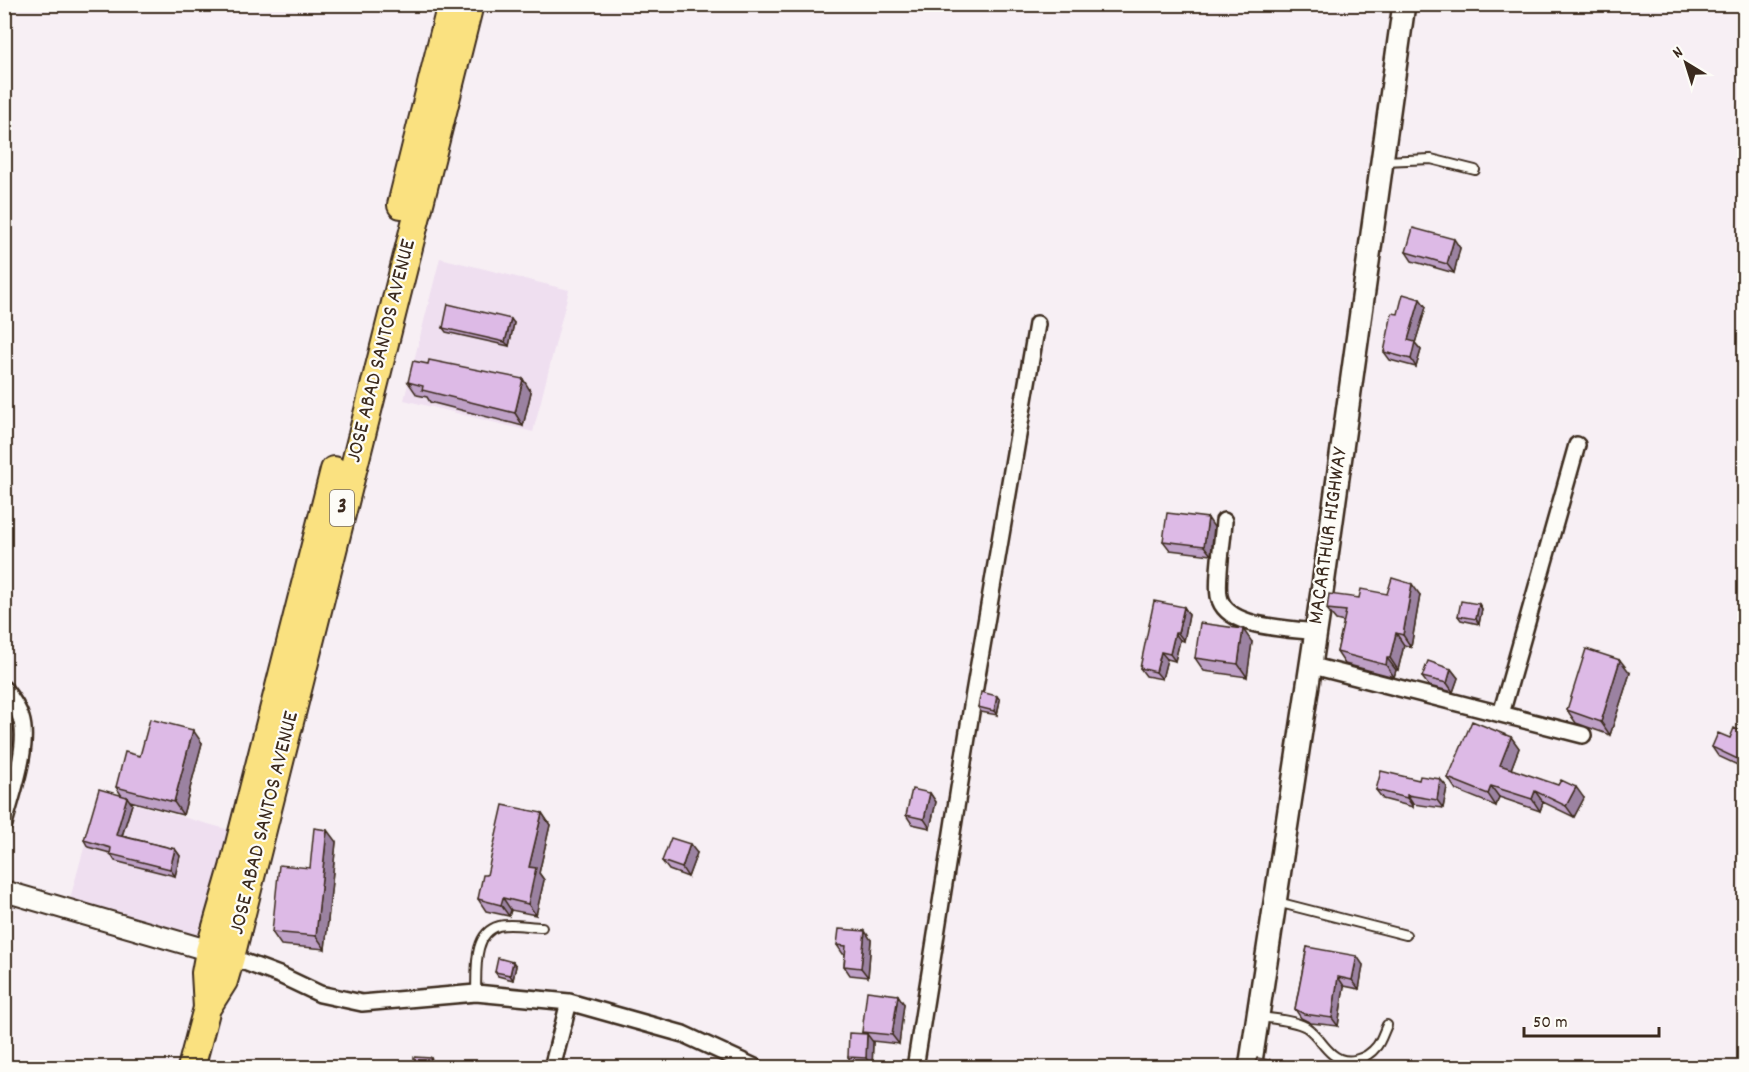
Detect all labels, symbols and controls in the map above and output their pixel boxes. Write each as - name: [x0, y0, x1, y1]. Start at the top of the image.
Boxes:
- north arrow: [1656, 33, 1716, 93]
- text: N: [1668, 42, 1689, 65]
- street label: JOSE ABAD SANTOS AVENUE: [339, 236, 425, 466]
- street label: MACARTHUR HIGHWAY: [1301, 445, 1357, 626]
- road number: 3: [330, 490, 354, 526]
- street label: JOSE ABAD SANTOS AVENUE: [222, 708, 308, 938]
- scale bar: [1524, 1000, 1659, 1038]
- text: 50 m: [1533, 1011, 1568, 1036]

